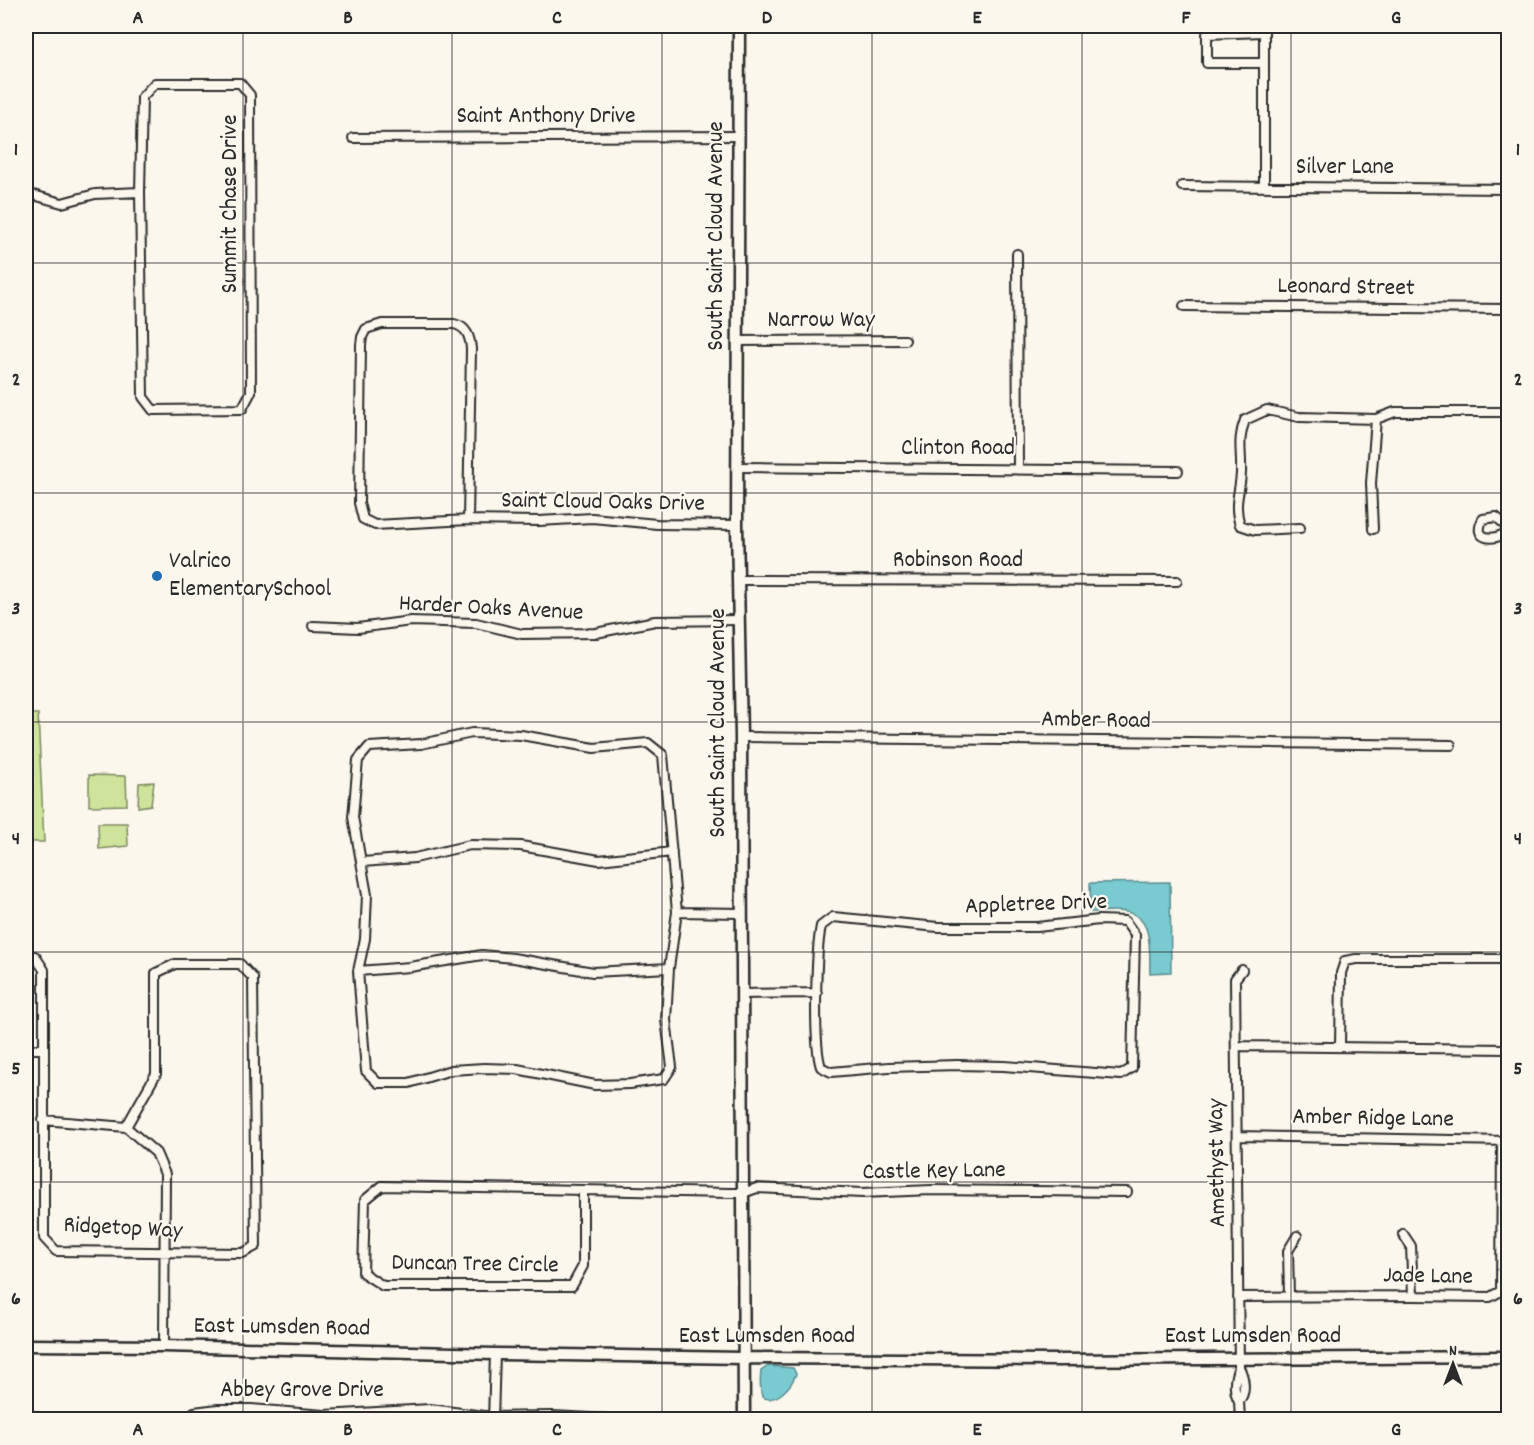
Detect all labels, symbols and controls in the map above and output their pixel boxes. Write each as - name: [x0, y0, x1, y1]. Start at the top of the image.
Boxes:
- text: A: [133, 5, 144, 33]
- text: B: [343, 5, 353, 33]
- text: C: [552, 5, 562, 33]
- text: D: [762, 5, 773, 33]
- text: E: [972, 5, 982, 33]
- text: F: [1182, 5, 1192, 33]
- text: G: [1391, 5, 1401, 33]
- street label: Saint Anthony Drive: [457, 100, 635, 134]
- street label: Summit Chase Drive: [214, 114, 248, 294]
- street label: South Saint Cloud Avenue: [700, 121, 734, 351]
- text: 1: [14, 137, 18, 165]
- text: 1: [1516, 137, 1520, 165]
- street label: Silver Lane: [1296, 151, 1394, 185]
- street label: Leonard Street: [1277, 270, 1415, 306]
- street label: Narrow Way: [767, 304, 876, 338]
- text: 2: [12, 367, 20, 395]
- text: 2: [1514, 367, 1522, 395]
- street label: Clinton Road: [901, 432, 1015, 466]
- street label: Saint Cloud Oaks Drive: [501, 484, 705, 522]
- street label: Robinson Road: [893, 544, 1023, 578]
- place label: Valrico ElementarySchool: [169, 545, 332, 607]
- marker: Valrico ElementarySchool: [150, 569, 164, 583]
- street label: Harder Oaks Avenue: [398, 587, 584, 631]
- text: 3: [12, 596, 20, 624]
- text: 3: [1514, 596, 1522, 624]
- street label: South Saint Cloud Avenue: [702, 608, 736, 838]
- street label: Amber Road: [1041, 703, 1151, 739]
- text: 4: [12, 826, 20, 854]
- text: 4: [1514, 826, 1522, 854]
- street label: Appletree Drive: [964, 886, 1108, 924]
- text: 5: [11, 1056, 21, 1084]
- text: 5: [1513, 1056, 1523, 1084]
- street label: Amethyst Way: [1200, 1097, 1236, 1228]
- street label: Amber Ridge Lane: [1292, 1101, 1454, 1137]
- street label: Castle Key Lane: [862, 1154, 1006, 1190]
- street label: Ridgetop Way: [63, 1209, 185, 1249]
- street label: Duncan Tree Circle: [391, 1247, 559, 1283]
- street label: Jade Lane: [1383, 1259, 1473, 1295]
- text: 6: [11, 1286, 21, 1314]
- text: 6: [1513, 1286, 1523, 1314]
- street label: East Lumsden Road: [193, 1309, 371, 1347]
- street label: East Lumsden Road: [679, 1320, 855, 1354]
- street label: East Lumsden Road: [1165, 1320, 1341, 1354]
- north arrow: [1423, 1334, 1483, 1394]
- text: N: [1449, 1340, 1457, 1363]
- street label: Abbey Grove Drive: [220, 1374, 384, 1408]
- text: A: [133, 1417, 144, 1445]
- text: B: [343, 1417, 353, 1445]
- text: C: [552, 1417, 562, 1445]
- text: D: [762, 1417, 773, 1445]
- text: E: [972, 1417, 982, 1445]
- text: F: [1182, 1417, 1192, 1445]
- text: G: [1391, 1417, 1401, 1445]

